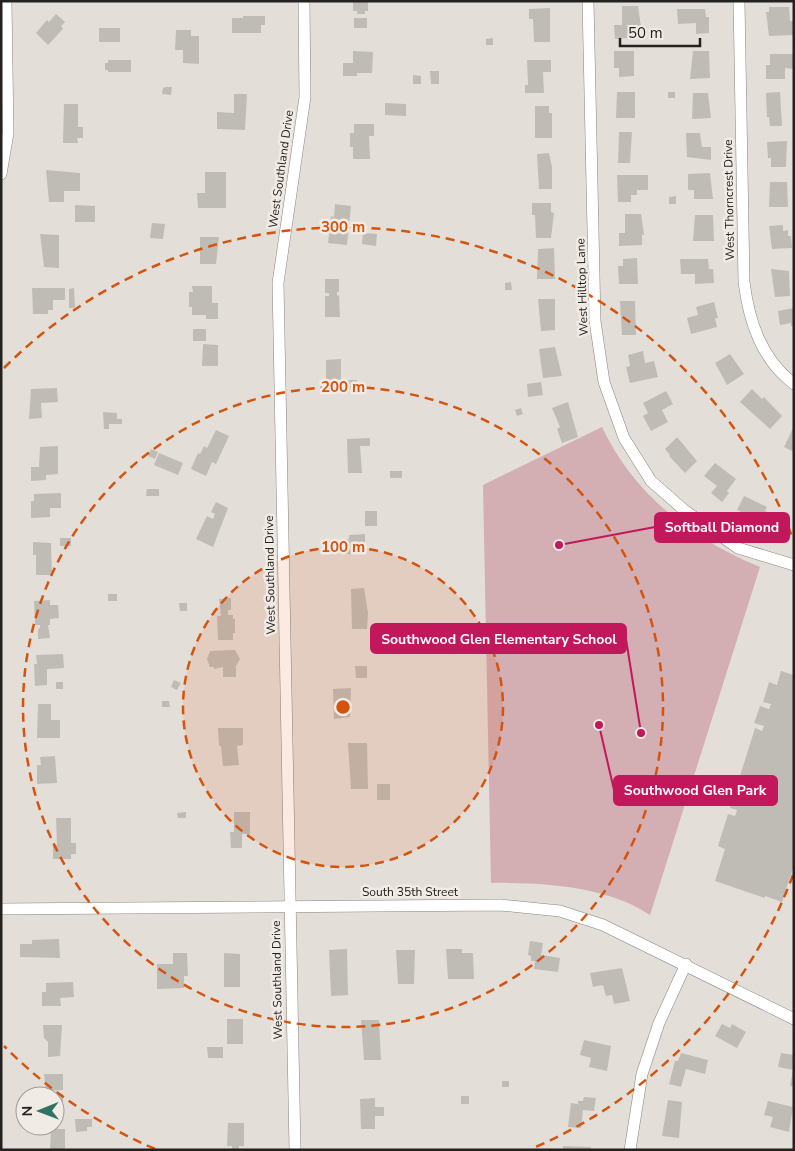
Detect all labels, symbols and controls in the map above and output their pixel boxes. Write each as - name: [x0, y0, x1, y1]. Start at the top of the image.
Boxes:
- scale bar: [620, 15, 700, 47]
- text: 50 m: [628, 23, 663, 43]
- street label: West Southland Drive: [265, 109, 297, 229]
- street label: West Thorncrest Drive: [720, 139, 738, 261]
- text: 300 m: [321, 217, 365, 237]
- street label: West Hilltop Lane: [572, 238, 592, 336]
- text: 200 m: [321, 377, 365, 397]
- callout: Softball Diamond: [655, 513, 789, 542]
- street label: West Southland Drive: [261, 515, 279, 635]
- text: Softball Diamond: [665, 518, 779, 537]
- text: 100 m: [321, 537, 365, 557]
- callout: Southwood Glen Elementary School: [371, 624, 626, 653]
- text: Southwood Glen Elementary School: [381, 630, 617, 649]
- centre of rings: [334, 698, 352, 716]
- callout: Southwood Glen Park: [614, 776, 777, 805]
- text: Southwood Glen Park: [624, 781, 767, 800]
- street label: South 35th Street: [362, 884, 459, 900]
- street label: West Southland Drive: [268, 920, 286, 1040]
- north arrow: [15, 1086, 65, 1136]
- text: N: [18, 1106, 37, 1117]

